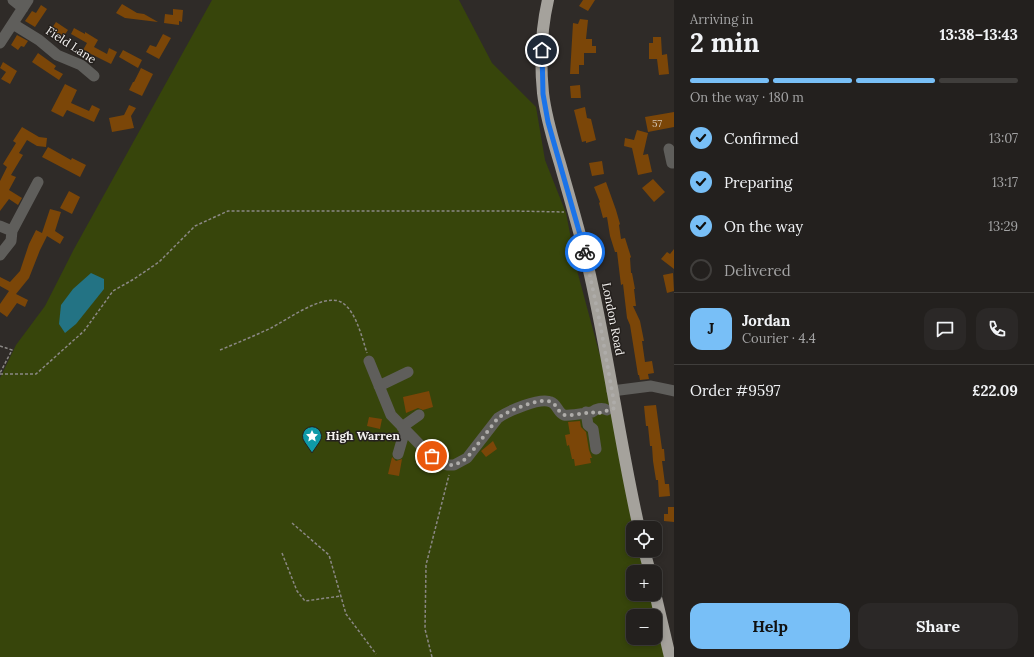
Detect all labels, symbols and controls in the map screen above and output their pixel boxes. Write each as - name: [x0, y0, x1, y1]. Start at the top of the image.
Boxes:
- text: Arriving in: [690, 11, 753, 28]
- street label: Field Lane: [43, 23, 100, 67]
- text: 13:38–13:43: [939, 25, 1018, 44]
- text: 2 min: [690, 26, 760, 59]
- pin: [525, 33, 559, 67]
- icon: home: [531, 39, 553, 61]
- text: On the way · 180 m: [690, 89, 804, 106]
- house number: 57: [652, 117, 662, 130]
- icon: check: [690, 127, 712, 149]
- text: Confirmed: [724, 129, 799, 148]
- text: 13:07: [989, 130, 1018, 147]
- icon: check: [690, 171, 712, 193]
- text: Preparing: [724, 173, 792, 192]
- text: 13:17: [992, 174, 1018, 191]
- icon: check: [690, 215, 712, 237]
- text: On the way: [724, 217, 803, 236]
- text: 13:29: [988, 218, 1018, 235]
- courier: [565, 232, 605, 272]
- icon: bike: [574, 241, 596, 263]
- text: Delivered: [724, 261, 791, 280]
- street label: London Road: [599, 281, 628, 357]
- button: chat: [924, 308, 966, 350]
- button: phone: [976, 308, 1018, 350]
- text: Jordan: [742, 311, 790, 330]
- text: J: [708, 319, 714, 338]
- text: Courier · 4.4: [742, 330, 816, 347]
- text: Order #9597: [690, 381, 780, 400]
- text: £22.09: [972, 381, 1018, 400]
- place icon: High Warren: [301, 425, 323, 453]
- place label: High Warren: [326, 428, 400, 443]
- pin: [415, 439, 449, 473]
- icon: bag: [421, 445, 443, 467]
- map controls: [626, 521, 662, 645]
- button: locate: [626, 521, 662, 557]
- button: +: [626, 565, 662, 601]
- button: Help: [690, 603, 850, 649]
- button: Share: [858, 603, 1018, 649]
- button: −: [626, 609, 662, 645]

